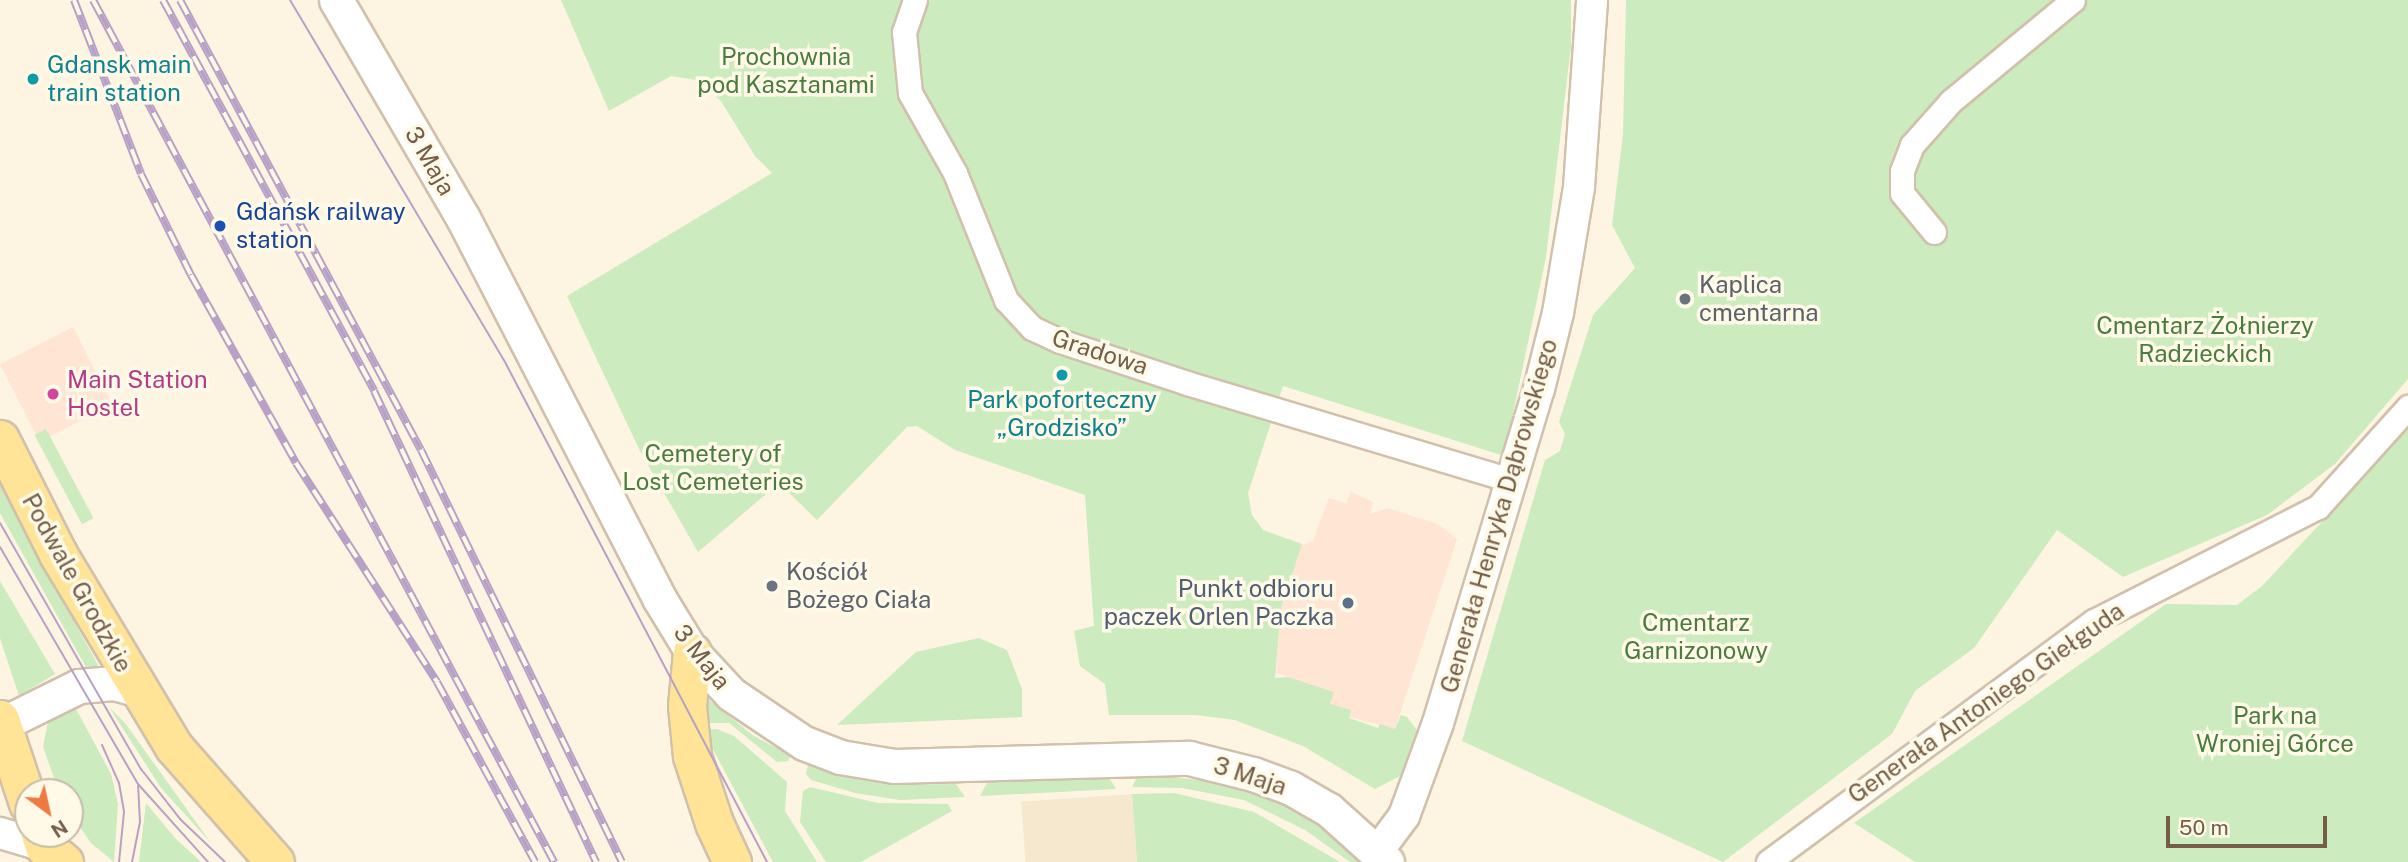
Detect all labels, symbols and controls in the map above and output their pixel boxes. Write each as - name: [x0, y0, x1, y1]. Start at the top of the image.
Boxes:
- park label: Prochownia pod Kasztanami: [697, 43, 875, 99]
- place label: Gdansk main train station: [47, 51, 191, 107]
- marker: Gdansk main train station: [25, 71, 41, 87]
- street label: 3 Maja: [399, 121, 461, 201]
- place label: Gdańsk railway station: [236, 198, 406, 254]
- marker: Gdańsk railway station: [210, 216, 230, 236]
- place label: Kaplica cmentarna: [1699, 271, 1819, 327]
- marker: Kaplica cmentarna: [1677, 291, 1693, 307]
- park label: Cmentarz Żołnierzy Radzieckich: [2096, 312, 2314, 368]
- street label: Gradowa: [1048, 323, 1152, 381]
- street label: Generała Henryka Dąbrowskiego: [1435, 336, 1563, 696]
- place label: Main Station Hostel: [67, 366, 208, 422]
- marker: Park poforteczny „Grodzisko”: [1054, 367, 1070, 383]
- marker: Main Station Hostel: [45, 386, 61, 402]
- place label: Park poforteczny „Grodzisko”: [967, 386, 1157, 442]
- park label: Cemetery of Lost Cemeteries: [622, 440, 804, 496]
- street label: Podwale Grodzkie: [16, 489, 138, 677]
- place label: Kościół Bożego Ciała: [786, 558, 931, 614]
- place label: Punkt odbioru paczek Orlen Paczka: [1104, 575, 1334, 631]
- marker: Kościół Bożego Ciała: [764, 578, 780, 594]
- marker: Punkt odbioru paczek Orlen Paczka: [1340, 595, 1356, 611]
- street label: Generała Antoniego Giełguda: [1842, 596, 2130, 810]
- park label: Cmentarz Garnizonowy: [1624, 609, 1768, 665]
- street label: 3 Maja: [668, 619, 736, 695]
- park label: Park na Wroniej Górce: [2196, 702, 2354, 758]
- street label: 3 Maja: [1210, 751, 1290, 801]
- north arrow: [14, 778, 84, 848]
- scale bar: [2170, 802, 2331, 846]
- text: 50 m: [2179, 815, 2229, 840]
- text: N: [47, 816, 72, 842]

